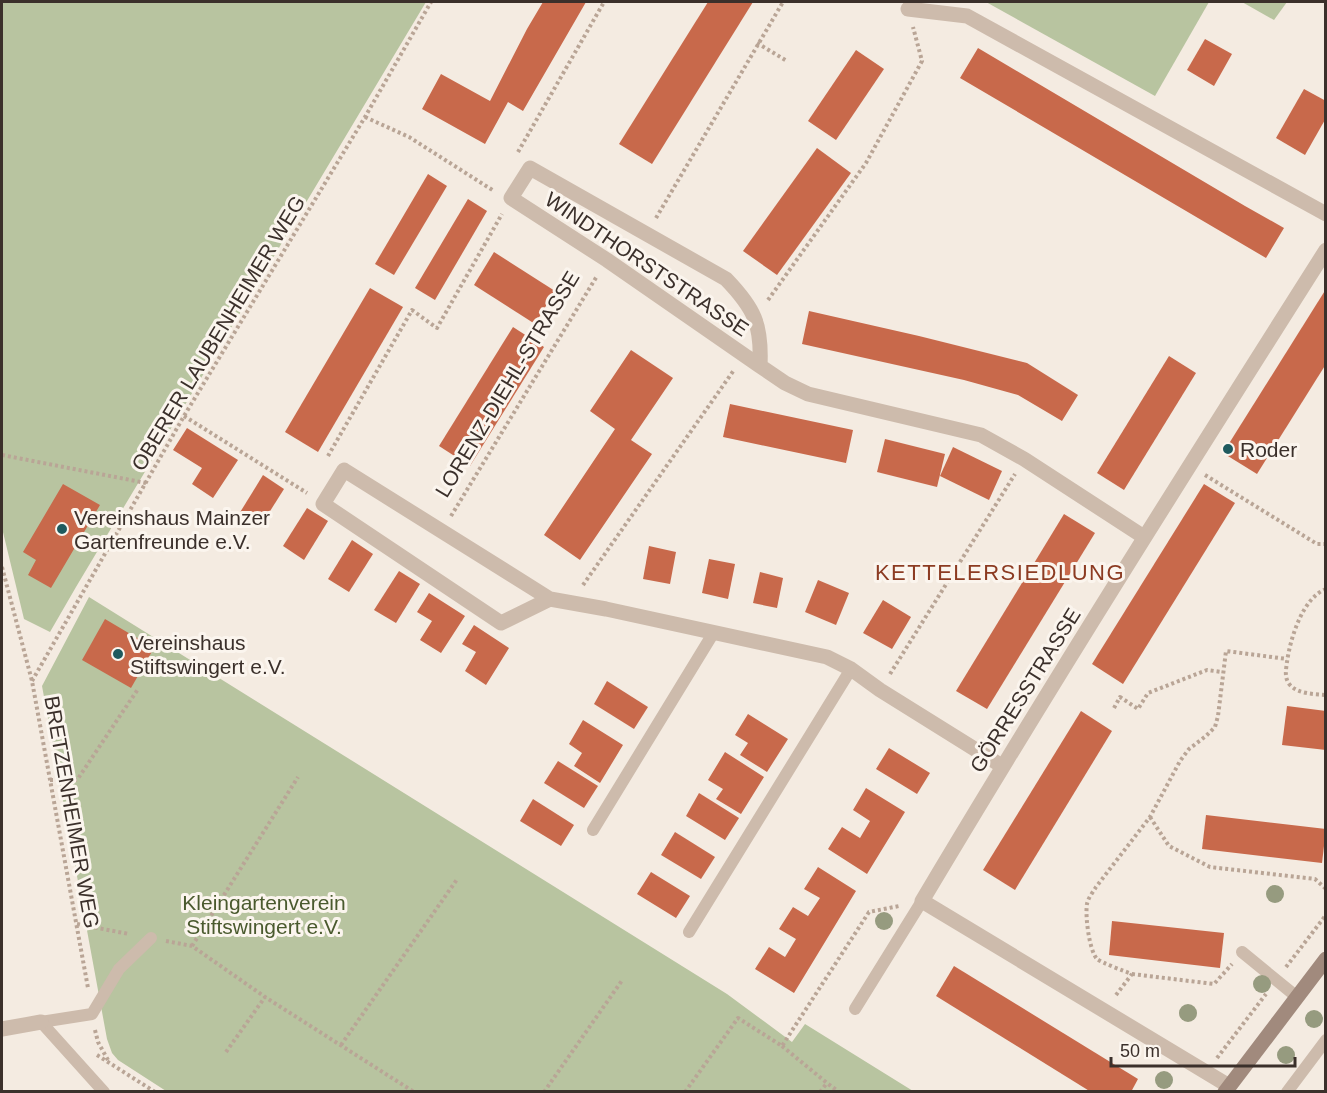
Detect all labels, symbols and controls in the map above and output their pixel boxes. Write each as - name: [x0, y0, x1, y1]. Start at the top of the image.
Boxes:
- street label: WINDTHORSTSTRASSE: [541, 187, 753, 341]
- street label: OBERER LAUBENHEIMER WEG: [127, 192, 309, 474]
- street label: LORENZ-DIEHL-STRASSE: [430, 267, 584, 501]
- place label: Roder: [1240, 438, 1297, 461]
- marker: Roder: [1221, 442, 1235, 456]
- place label: Vereinshaus Mainzer Gartenfreunde e.V.: [74, 506, 270, 553]
- marker: Vereinshaus Mainzer Gartenfreunde e.V.: [55, 522, 69, 536]
- district label: KETTELERSIEDLUNG: [875, 560, 1125, 585]
- street label: GÖRRESSTRASSE: [965, 604, 1085, 776]
- place label: Vereinshaus Stiftswingert e.V.: [130, 631, 286, 678]
- marker: Vereinshaus Stiftswingert e.V.: [111, 647, 125, 661]
- street label: BRETZENHEIMER WEG: [40, 694, 104, 930]
- park label: Kleingartenverein Stiftswingert e.V.: [182, 891, 346, 938]
- scale bar: [1111, 1030, 1296, 1068]
- text: 50 m: [1120, 1041, 1160, 1061]

